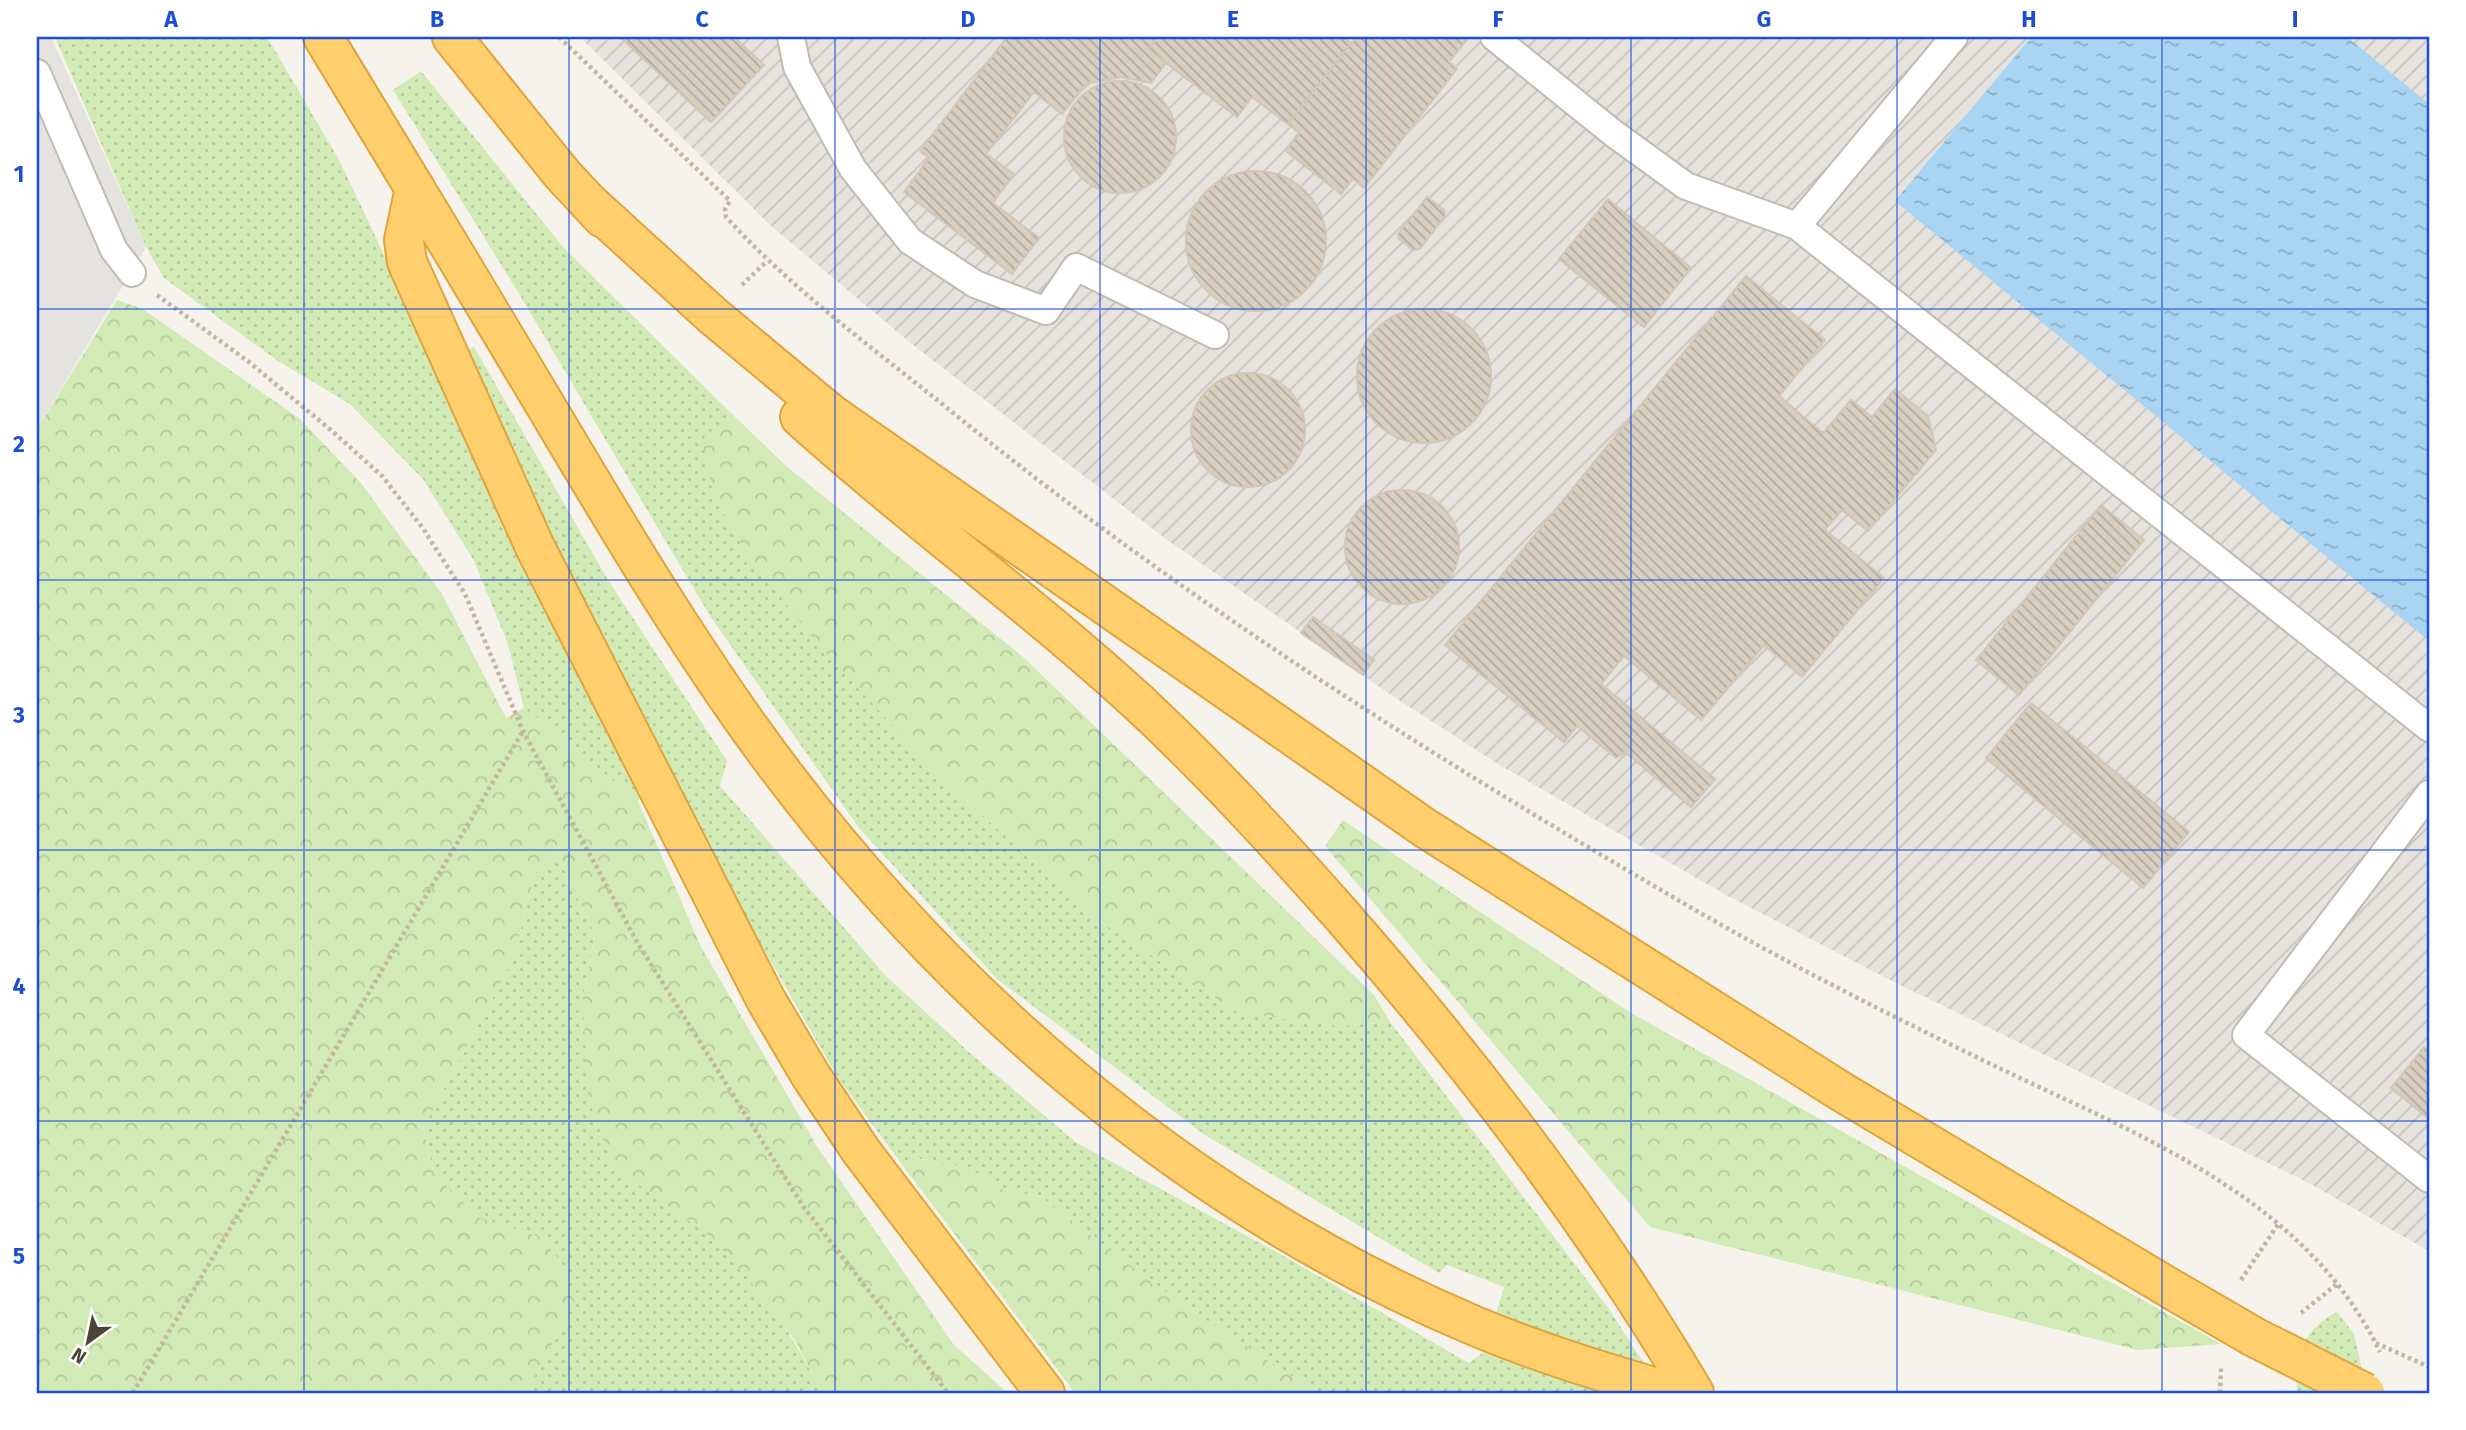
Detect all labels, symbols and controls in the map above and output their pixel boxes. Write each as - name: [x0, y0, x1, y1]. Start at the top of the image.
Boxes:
- text: A: [163, 5, 178, 33]
- text: B: [430, 5, 444, 33]
- text: C: [695, 5, 709, 33]
- text: D: [961, 5, 976, 33]
- text: E: [1227, 5, 1239, 33]
- text: F: [1492, 5, 1504, 33]
- text: G: [1757, 5, 1771, 33]
- text: H: [2021, 5, 2037, 33]
- text: I: [2292, 5, 2298, 33]
- text: 1: [14, 160, 24, 188]
- text: 2: [13, 430, 25, 458]
- text: 3: [12, 701, 25, 729]
- text: 4: [13, 972, 26, 1000]
- text: 5: [13, 1242, 25, 1270]
- north arrow: [52, 1308, 122, 1378]
- text: N: [67, 1343, 91, 1369]

